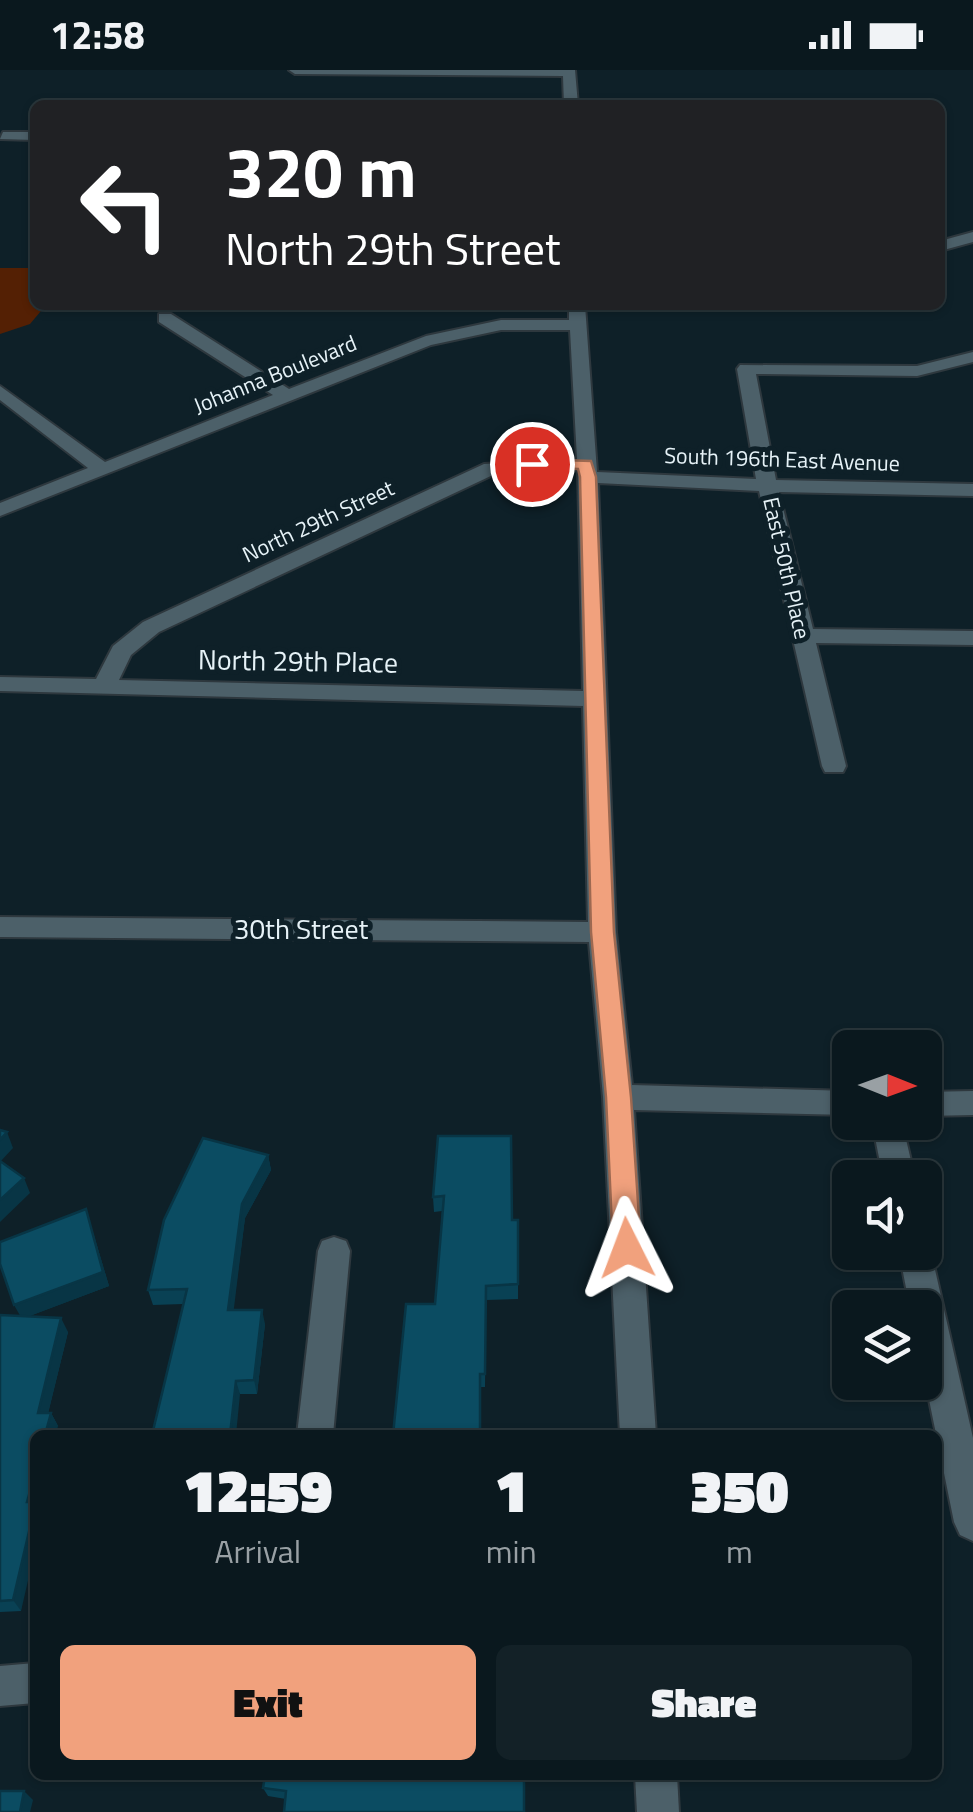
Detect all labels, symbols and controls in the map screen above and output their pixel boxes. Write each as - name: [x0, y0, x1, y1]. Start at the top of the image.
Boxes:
- text: 12:58: [50, 6, 145, 64]
- text: 320 m: [225, 118, 417, 224]
- icon: left: [60, 140, 190, 270]
- text: North 29th Street: [225, 214, 561, 282]
- street label: Johanna Boulevard: [188, 326, 362, 422]
- pin: [490, 422, 575, 507]
- icon: arrive: [505, 437, 560, 492]
- street label: South 196th East Avenue: [664, 438, 900, 480]
- street label: North 29th Street: [236, 471, 400, 571]
- street label: East 50th Place: [754, 494, 820, 642]
- street label: North 29th Place: [198, 637, 398, 684]
- street label: 30th Street: [234, 907, 368, 950]
- north arrow: [832, 1030, 942, 1140]
- map controls: [832, 1030, 942, 1400]
- button: sound: [832, 1160, 942, 1270]
- position arrow: [575, 1196, 679, 1300]
- button: layers: [832, 1290, 942, 1400]
- text: 12:59: [183, 1444, 332, 1535]
- text: 1: [495, 1444, 528, 1535]
- text: 350: [690, 1444, 789, 1535]
- text: Arrival: [214, 1527, 301, 1575]
- text: min: [486, 1527, 537, 1575]
- text: m: [726, 1527, 753, 1575]
- button: Exit: [60, 1645, 476, 1760]
- button: Share: [496, 1645, 912, 1760]

